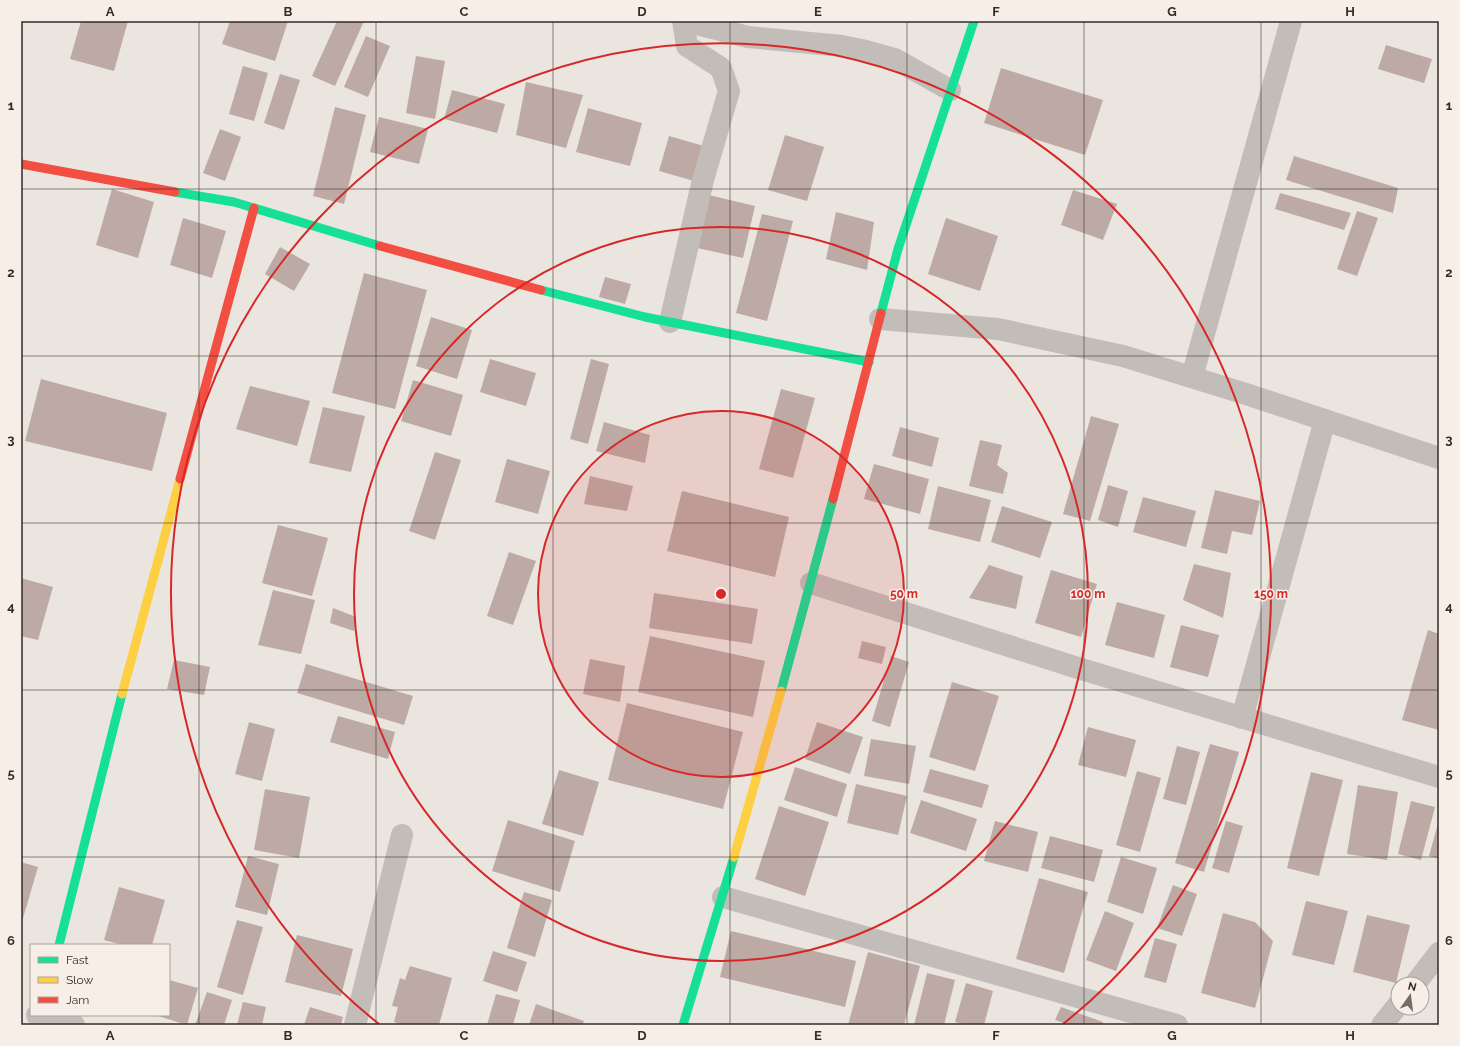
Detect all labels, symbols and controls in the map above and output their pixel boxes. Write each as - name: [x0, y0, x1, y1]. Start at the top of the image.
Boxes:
- text: A: [106, 4, 115, 19]
- text: B: [284, 4, 293, 19]
- text: C: [460, 4, 469, 19]
- text: D: [637, 4, 647, 19]
- text: E: [814, 4, 822, 19]
- text: F: [992, 4, 1000, 19]
- text: G: [1167, 4, 1177, 19]
- text: H: [1345, 4, 1355, 19]
- text: 1: [8, 98, 15, 113]
- text: 1: [1446, 98, 1453, 113]
- text: 2: [7, 265, 15, 280]
- text: 2: [1445, 265, 1453, 280]
- text: 3: [7, 432, 15, 447]
- text: 3: [1445, 432, 1453, 447]
- centre of rings: [714, 587, 728, 601]
- text: 50 m: [890, 587, 918, 601]
- text: 100 m: [1071, 587, 1105, 601]
- text: 150 m: [1254, 587, 1288, 601]
- text: 4: [7, 599, 15, 614]
- text: 4: [1445, 599, 1453, 614]
- text: 5: [7, 766, 15, 781]
- text: 5: [1445, 766, 1453, 781]
- text: 6: [7, 933, 15, 948]
- text: 6: [1445, 933, 1453, 948]
- legend: [30, 944, 170, 1016]
- text: Fast: [66, 953, 89, 967]
- text: Slow: [66, 973, 93, 987]
- north arrow: [1390, 976, 1430, 1016]
- text: N: [1407, 979, 1418, 994]
- text: Jam: [66, 993, 89, 1007]
- text: A: [106, 1028, 115, 1043]
- text: B: [284, 1028, 293, 1043]
- text: C: [460, 1028, 469, 1043]
- text: D: [637, 1028, 647, 1043]
- text: E: [814, 1028, 822, 1043]
- text: F: [992, 1028, 1000, 1043]
- text: G: [1167, 1028, 1177, 1043]
- text: H: [1345, 1028, 1355, 1043]

